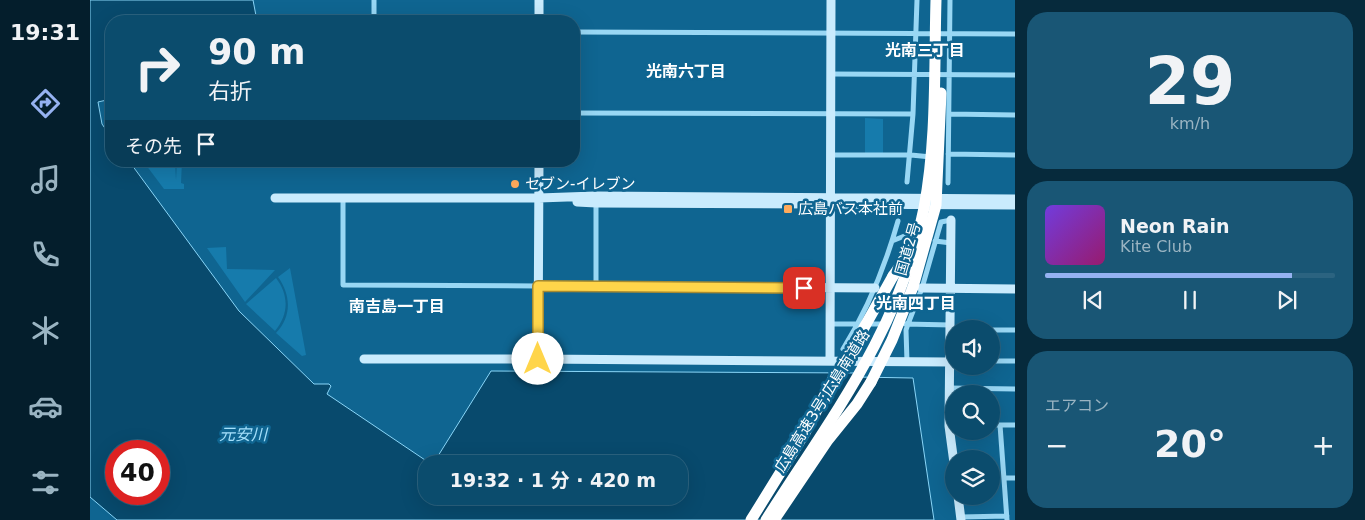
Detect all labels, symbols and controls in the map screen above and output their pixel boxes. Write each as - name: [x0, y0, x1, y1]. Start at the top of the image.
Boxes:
- text: 19:31: [10, 20, 80, 45]
- text: 90 m: [208, 32, 305, 72]
- icon: right: [125, 35, 190, 100]
- district label: 光南三丁目: [885, 41, 965, 60]
- text: 29: [1145, 44, 1235, 119]
- district label: 光南六丁目: [646, 62, 726, 81]
- text: 右折: [208, 79, 252, 104]
- icon: directions: [28, 86, 63, 121]
- text: km/h: [1170, 114, 1210, 133]
- icon: arrive: [192, 130, 220, 158]
- text: その先: [125, 135, 182, 157]
- icon: music: [28, 162, 63, 197]
- place label: セブン-イレブン: [525, 175, 635, 193]
- marker: セブン-イレブン: [509, 178, 521, 190]
- place label: 広島バス本社前: [798, 200, 903, 218]
- marker: 広島バス本社前: [782, 203, 794, 215]
- text: Neon Rain: [1120, 215, 1229, 237]
- street label: 国道2号: [892, 220, 924, 278]
- icon: phone: [28, 237, 63, 272]
- text: Kite Club: [1120, 237, 1192, 256]
- pin: [783, 267, 825, 309]
- icon: arrive: [790, 274, 818, 302]
- icon: previous: [1079, 286, 1107, 314]
- icon: pause: [1176, 286, 1204, 314]
- icon: next: [1273, 286, 1301, 314]
- district label: 光南四丁目: [876, 294, 956, 313]
- district label: 南吉島一丁目: [349, 297, 445, 316]
- icon: climate: [28, 313, 63, 348]
- map controls: [945, 320, 1000, 505]
- button: sound: [945, 320, 1000, 375]
- street label: 広島高速3号;広島南道路: [771, 326, 873, 476]
- position arrow: [511, 332, 563, 384]
- button: search: [945, 385, 1000, 440]
- icon: car: [28, 389, 63, 424]
- text: エアコン: [1045, 396, 1109, 415]
- text: 20°: [1154, 422, 1226, 466]
- water label: 元安川: [219, 425, 269, 444]
- text: −: [1045, 429, 1068, 462]
- text: +: [1312, 429, 1335, 462]
- speed limit sign: 40: [105, 440, 170, 505]
- button: layers: [945, 450, 1000, 505]
- icon: filters: [28, 465, 63, 500]
- text: 19:32 · 1 分 · 420 m: [450, 469, 656, 491]

